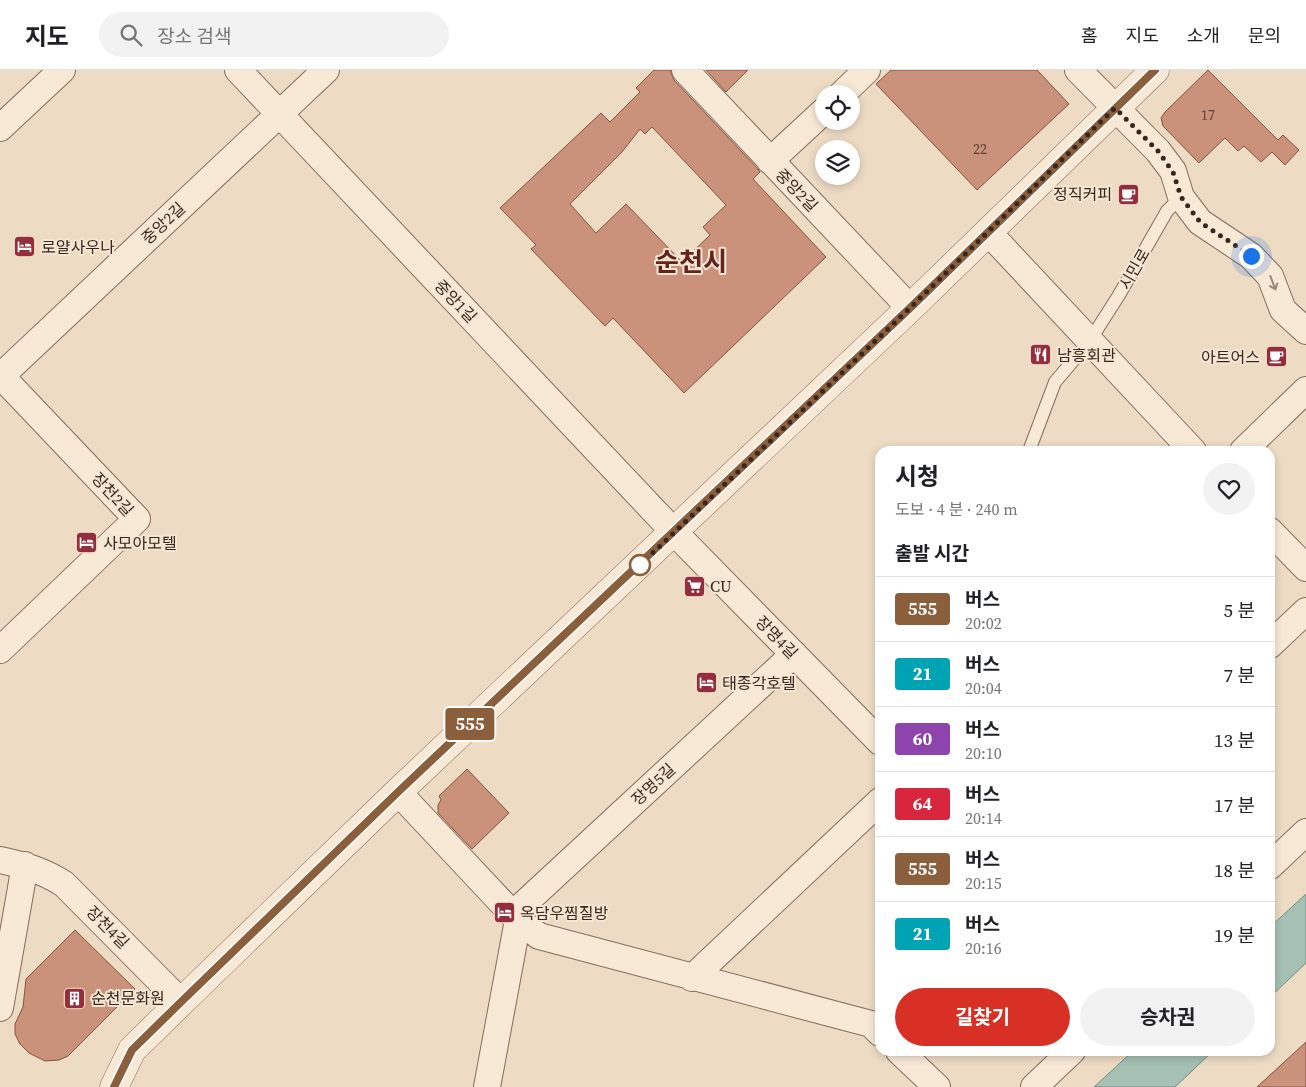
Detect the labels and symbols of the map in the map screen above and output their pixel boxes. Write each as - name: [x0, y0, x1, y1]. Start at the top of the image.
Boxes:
- house number: 17: [1201, 105, 1215, 125]
- house number: 22: [973, 139, 987, 159]
- street label: 중앙2길: [771, 164, 823, 216]
- cafe icon: 정직커피: [1116, 182, 1140, 206]
- place label: 정직커피: [1053, 183, 1112, 205]
- street label: 중앙2길: [136, 197, 190, 249]
- hotel icon: 로얄사우나: [13, 235, 37, 259]
- place label: 로얄사우나: [41, 236, 115, 258]
- district label: 순천시: [655, 244, 727, 280]
- street label: 시민로: [1113, 244, 1155, 294]
- your location: [1239, 244, 1264, 269]
- street label: 중앙1길: [430, 275, 482, 327]
- one-way arrow: [1269, 275, 1278, 291]
- restaurant icon: 남흥회관: [1029, 343, 1053, 367]
- place label: 남흥회관: [1057, 344, 1116, 366]
- cafe icon: 아트어스: [1264, 345, 1288, 369]
- place label: 아트어스: [1201, 346, 1260, 368]
- street label: 장천2길: [87, 467, 139, 521]
- hotel icon: 사모아모텔: [75, 531, 99, 555]
- place label: 사모아모텔: [103, 532, 177, 554]
- unlabelled marker: [629, 554, 651, 576]
- supermarket icon: CU: [682, 574, 706, 598]
- place label: CU: [710, 575, 732, 597]
- street label: 장명4길: [751, 611, 803, 663]
- hotel icon: 태종각호텔: [694, 671, 718, 695]
- place label: 태종각호텔: [722, 672, 796, 694]
- line badge: 555: [441, 708, 499, 740]
- street label: 장명5길: [626, 758, 680, 810]
- street label: 장천4길: [82, 901, 134, 953]
- hotel icon: 옥담우찜질방: [492, 901, 516, 925]
- place label: 옥담우찜질방: [520, 902, 609, 924]
- building icon: 순천문화원: [63, 986, 87, 1010]
- place label: 순천문화원: [91, 987, 165, 1009]

